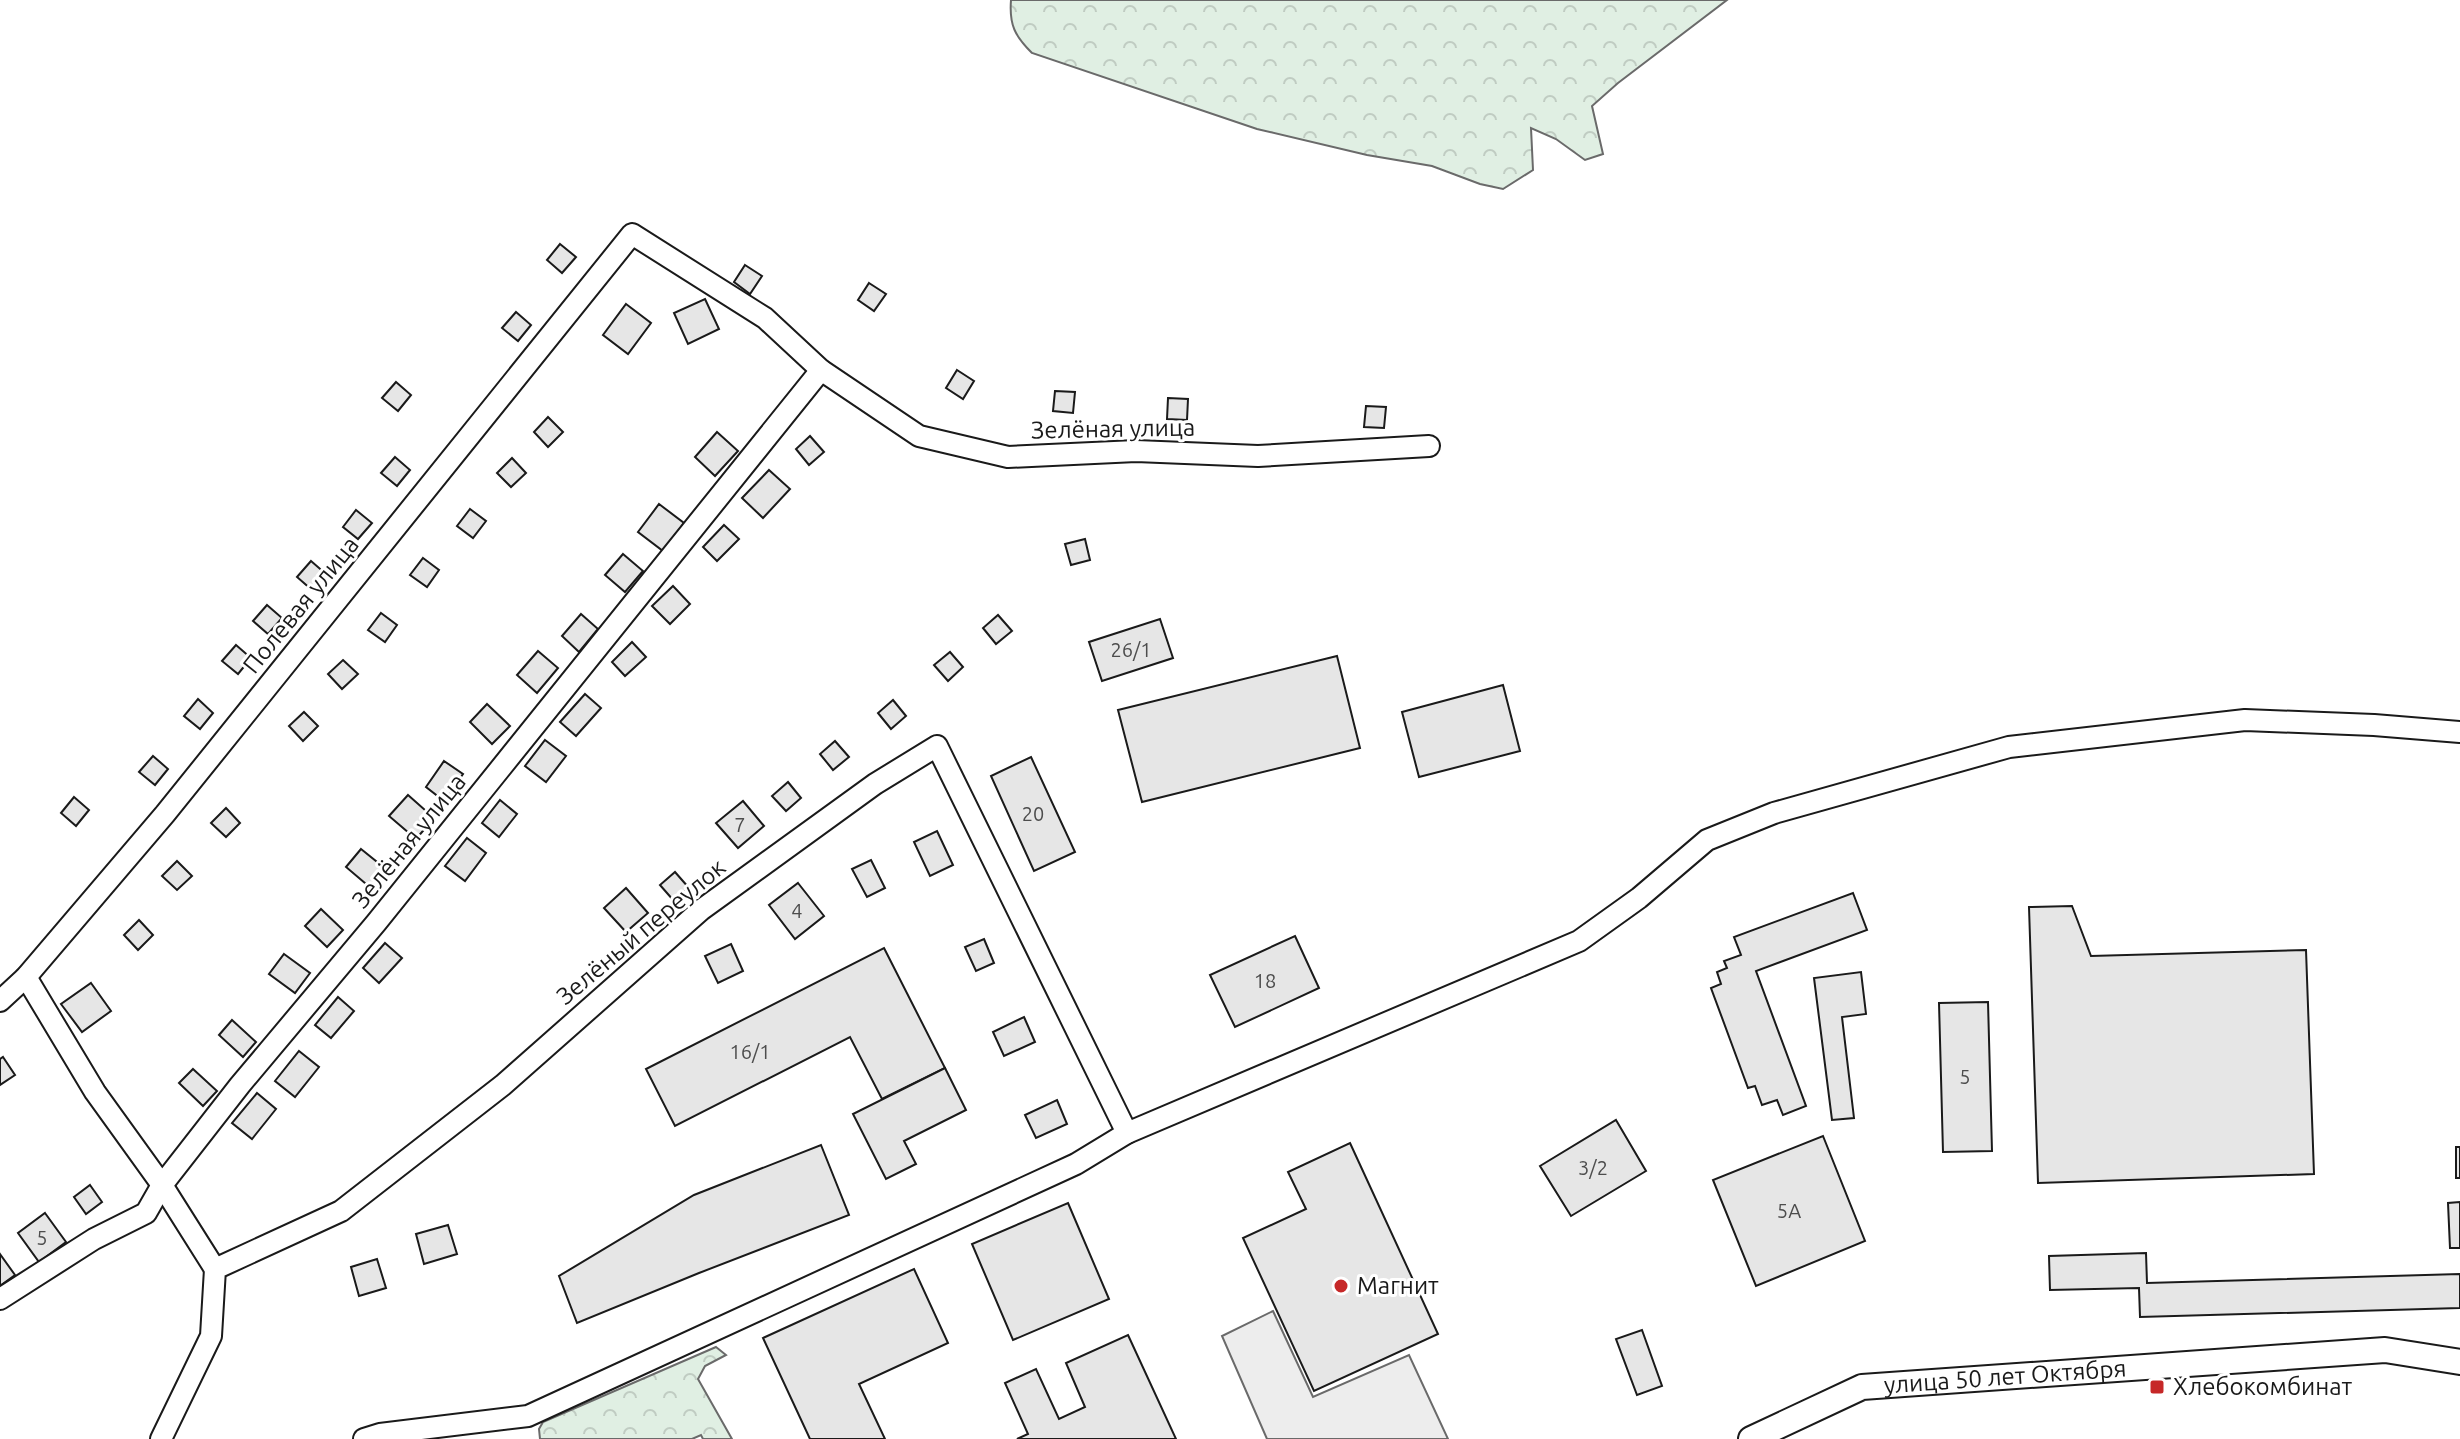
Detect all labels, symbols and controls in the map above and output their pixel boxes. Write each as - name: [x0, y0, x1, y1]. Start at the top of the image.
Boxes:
- street label: Зелёная улица: [1031, 414, 1195, 443]
- street label: Полевая улица: [237, 531, 364, 678]
- house number: 26/1: [1110, 638, 1152, 661]
- street label: Зелёная улица: [346, 768, 471, 913]
- house number: 20: [1022, 802, 1044, 825]
- house number: 7: [734, 813, 746, 836]
- street label: Зелёный переулок: [551, 853, 730, 1010]
- house number: 4: [791, 899, 803, 922]
- house number: 18: [1254, 969, 1276, 992]
- house number: 16/1: [729, 1040, 771, 1063]
- house number: 5: [1959, 1065, 1971, 1088]
- house number: 3/2: [1578, 1156, 1608, 1179]
- house number: 5А: [1777, 1199, 1801, 1222]
- house number: 5: [36, 1226, 48, 1249]
- place label: Магнит: [1357, 1272, 1439, 1299]
- marker: Магнит: [1332, 1277, 1350, 1295]
- street label: улица 50 лет Октября: [1883, 1354, 2127, 1398]
- place label: Хлебокомбинат: [2173, 1373, 2353, 1400]
- marker: Хлебокомбинат: [2148, 1378, 2166, 1396]

